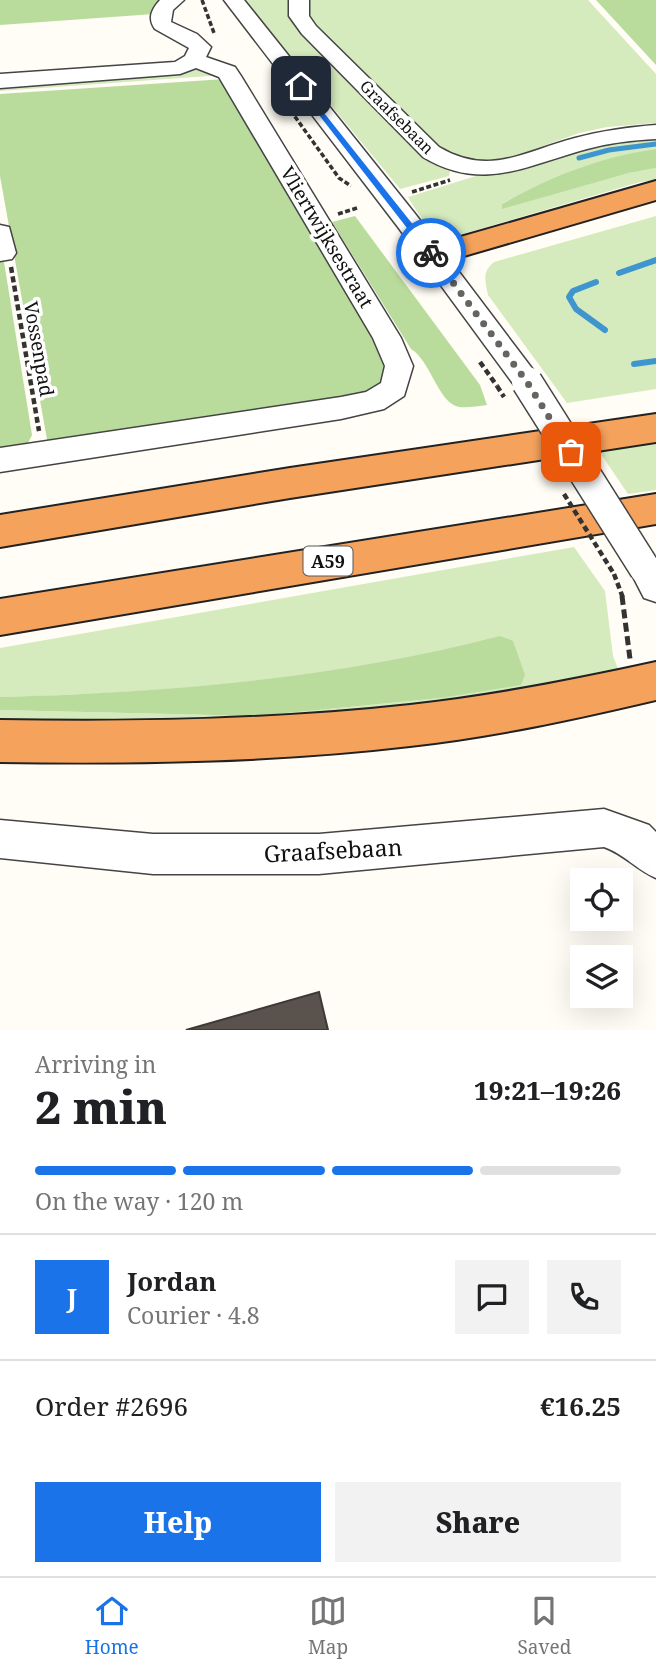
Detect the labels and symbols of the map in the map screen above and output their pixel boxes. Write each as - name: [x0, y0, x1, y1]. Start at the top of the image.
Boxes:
- pin: [271, 56, 331, 116]
- street label: Graafsebaan: [355, 75, 439, 159]
- street label: Vliertwijksestraat: [275, 162, 380, 313]
- courier: [396, 218, 466, 288]
- street label: Vossenpad: [18, 299, 60, 399]
- pin: [541, 422, 601, 482]
- road number: A59: [304, 546, 352, 576]
- street label: Graafsebaan: [263, 830, 403, 870]

